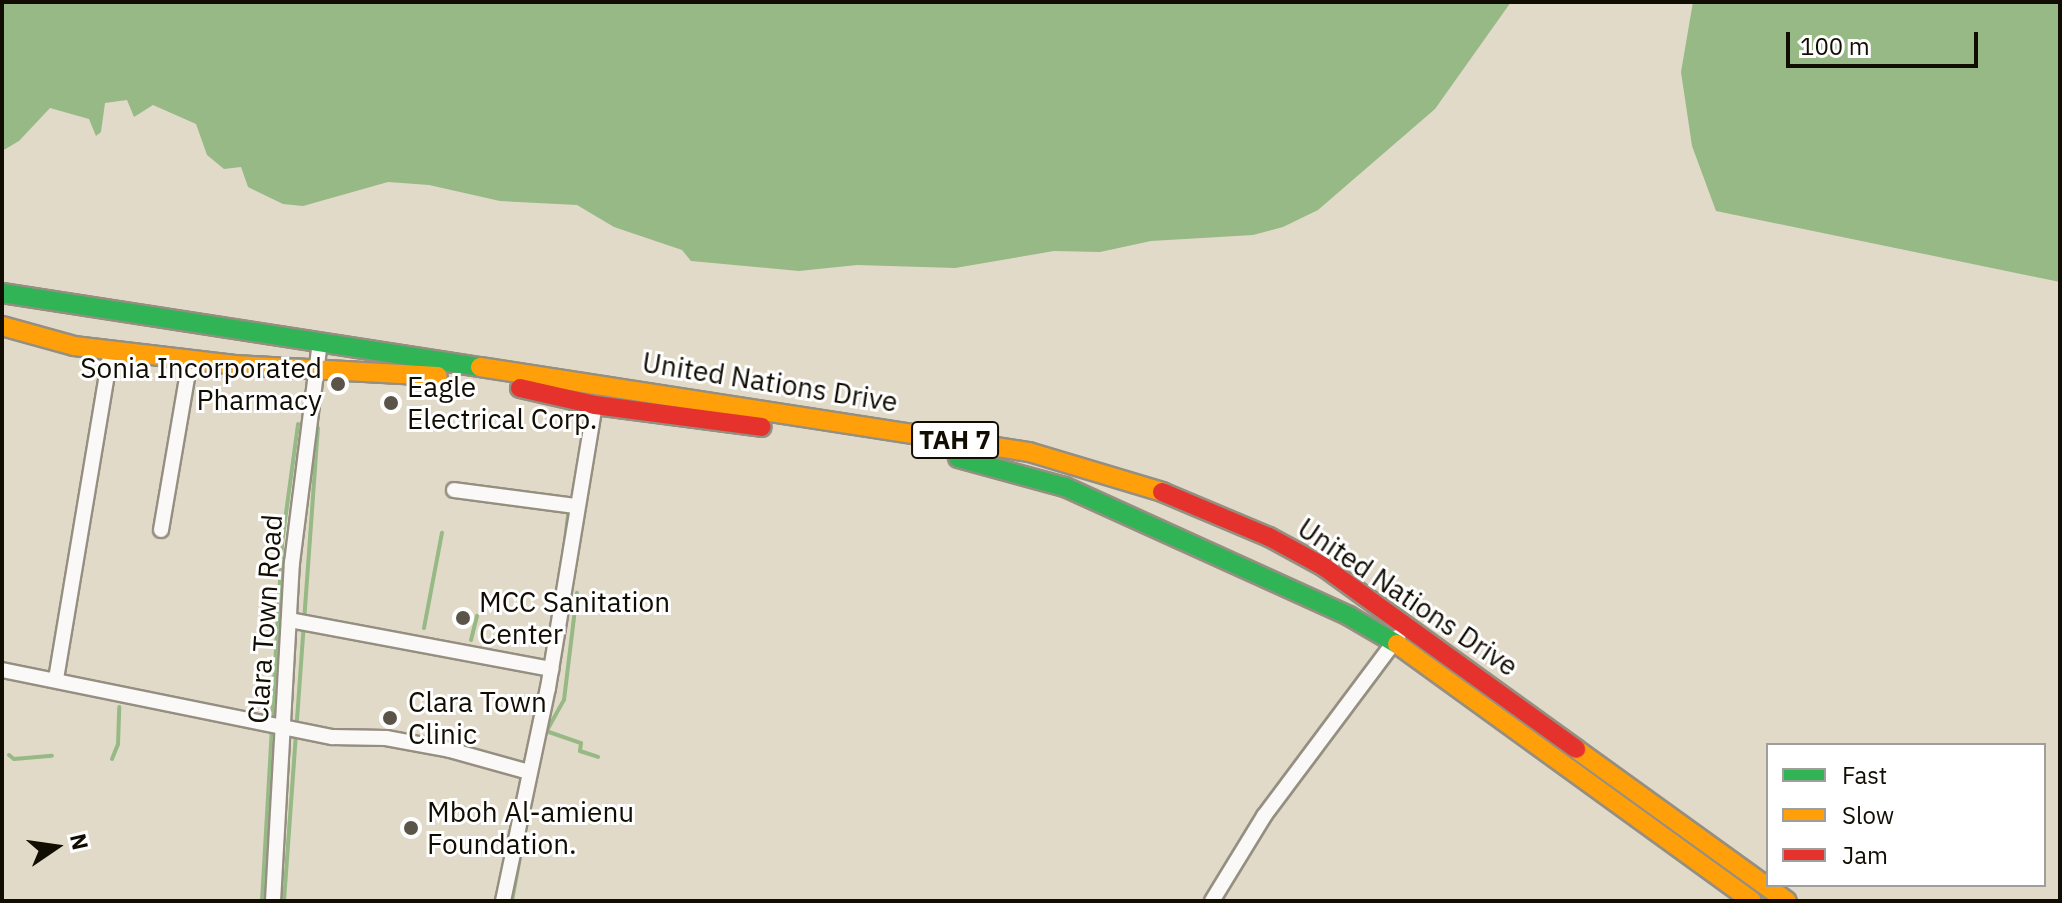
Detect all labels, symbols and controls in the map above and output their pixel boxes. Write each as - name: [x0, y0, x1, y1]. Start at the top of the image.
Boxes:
- scale bar: [1790, 16, 1982, 66]
- text: 100 m: [1800, 30, 1870, 62]
- street label: United Nations Drive: [640, 345, 900, 419]
- place label: Sonia Incorporated Pharmacy: [80, 351, 322, 417]
- place label: Eagle Electrical Corp.: [407, 370, 597, 436]
- marker: Sonia Incorporated Pharmacy: [329, 375, 347, 393]
- marker: Eagle Electrical Corp.: [382, 394, 400, 412]
- road number: TAH 7: [911, 418, 999, 462]
- street label: United Nations Drive: [1292, 511, 1524, 683]
- street label: Clara Town Road: [241, 513, 289, 725]
- place label: MCC Sanitation Center: [479, 585, 670, 651]
- marker: MCC Sanitation Center: [454, 609, 472, 627]
- place label: Clara Town Clinic: [408, 685, 547, 751]
- marker: Clara Town Clinic: [379, 707, 401, 729]
- legend: [1766, 743, 2046, 887]
- text: Fast: [1842, 759, 1887, 791]
- place label: Mboh Al-amienu Foundation.: [427, 795, 634, 861]
- text: Slow: [1842, 799, 1894, 831]
- north arrow: [16, 807, 96, 887]
- marker: Mboh Al-amienu Foundation.: [402, 819, 420, 837]
- text: N: [64, 830, 96, 853]
- text: Jam: [1842, 839, 1888, 871]

